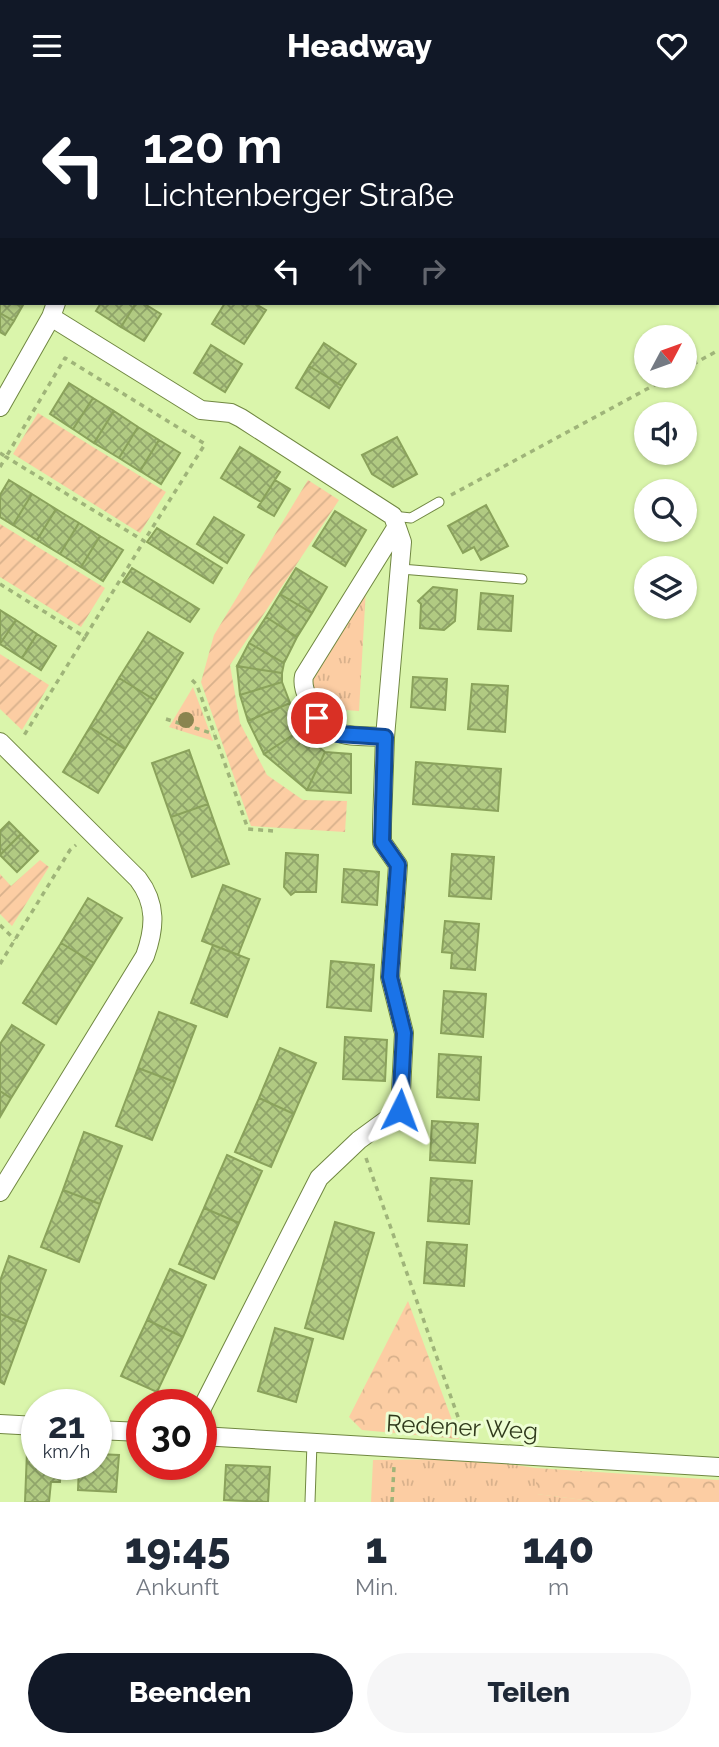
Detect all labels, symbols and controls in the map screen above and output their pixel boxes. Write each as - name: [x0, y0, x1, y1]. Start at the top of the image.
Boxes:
- icon: menu: [28, 27, 66, 65]
- text: Headway: [287, 27, 432, 64]
- icon: heart: [653, 27, 691, 65]
- text: 120 m: [143, 117, 282, 174]
- icon: left: [28, 119, 119, 210]
- text: Lichtenberger Straße: [143, 176, 454, 213]
- icon: left: [268, 252, 306, 290]
- icon: ahead: [341, 252, 379, 290]
- icon: right: [414, 252, 452, 290]
- north arrow: [634, 325, 696, 389]
- map controls: [634, 325, 697, 619]
- button: sound: [634, 402, 697, 465]
- button: search: [634, 479, 697, 542]
- button: layers: [634, 556, 697, 619]
- pin: [287, 688, 347, 748]
- icon: arrive: [298, 699, 336, 737]
- position arrow: [363, 1073, 437, 1147]
- speed limit sign: 30: [126, 1389, 217, 1480]
- text: 21: [48, 1405, 85, 1446]
- street label: Redener Weg: [385, 1409, 539, 1445]
- text: km/h: [43, 1441, 90, 1462]
- text: 19:45: [125, 1524, 230, 1573]
- text: 1: [366, 1524, 387, 1573]
- text: 140: [523, 1524, 594, 1573]
- text: Ankunft: [136, 1573, 219, 1600]
- text: Min.: [355, 1573, 398, 1600]
- text: m: [548, 1573, 569, 1600]
- button: Beenden: [28, 1653, 353, 1733]
- button: Teilen: [367, 1653, 691, 1733]

